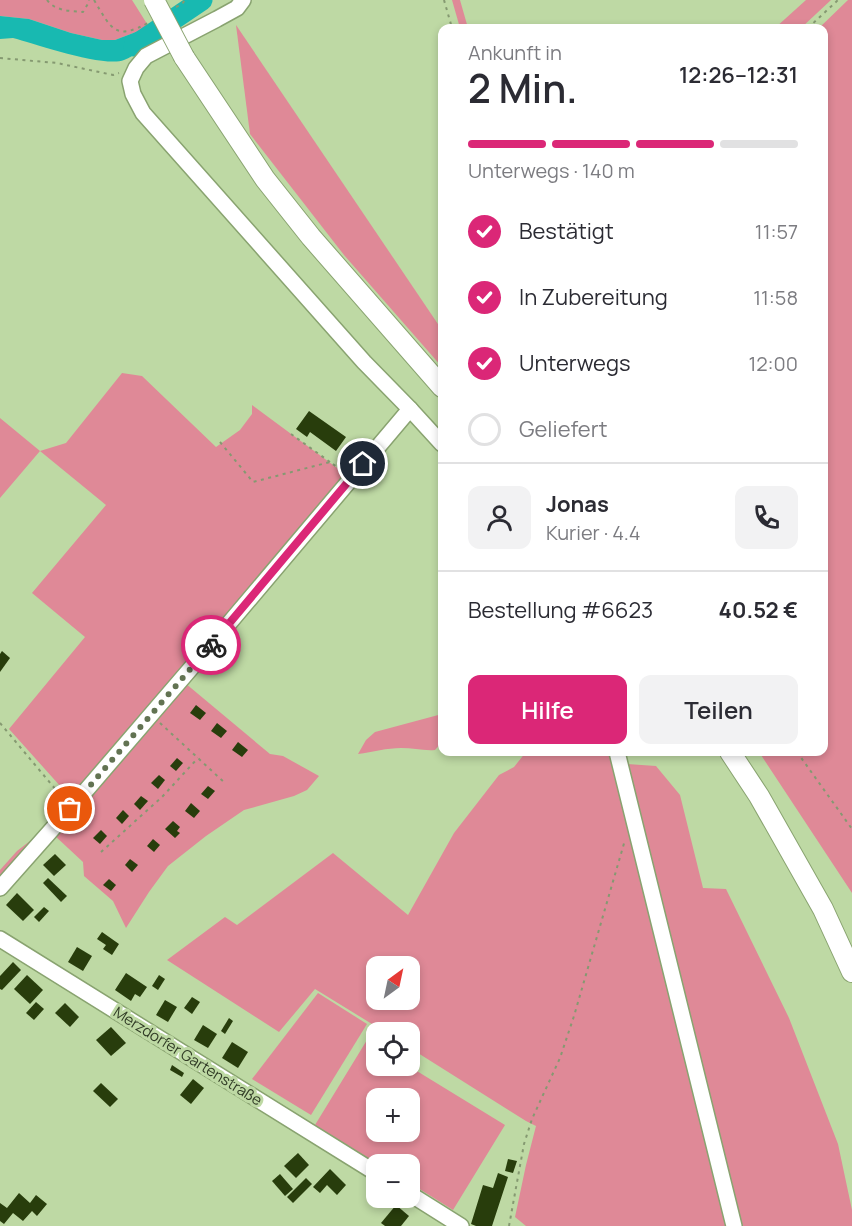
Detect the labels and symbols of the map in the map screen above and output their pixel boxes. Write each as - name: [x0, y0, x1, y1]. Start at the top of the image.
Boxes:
- pin: [337, 438, 388, 489]
- courier: [181, 615, 241, 675]
- pin: [44, 783, 95, 834]
- north arrow: [366, 956, 420, 1010]
- street label: Merzdorfer Gartenstraße: [109, 1002, 267, 1111]

